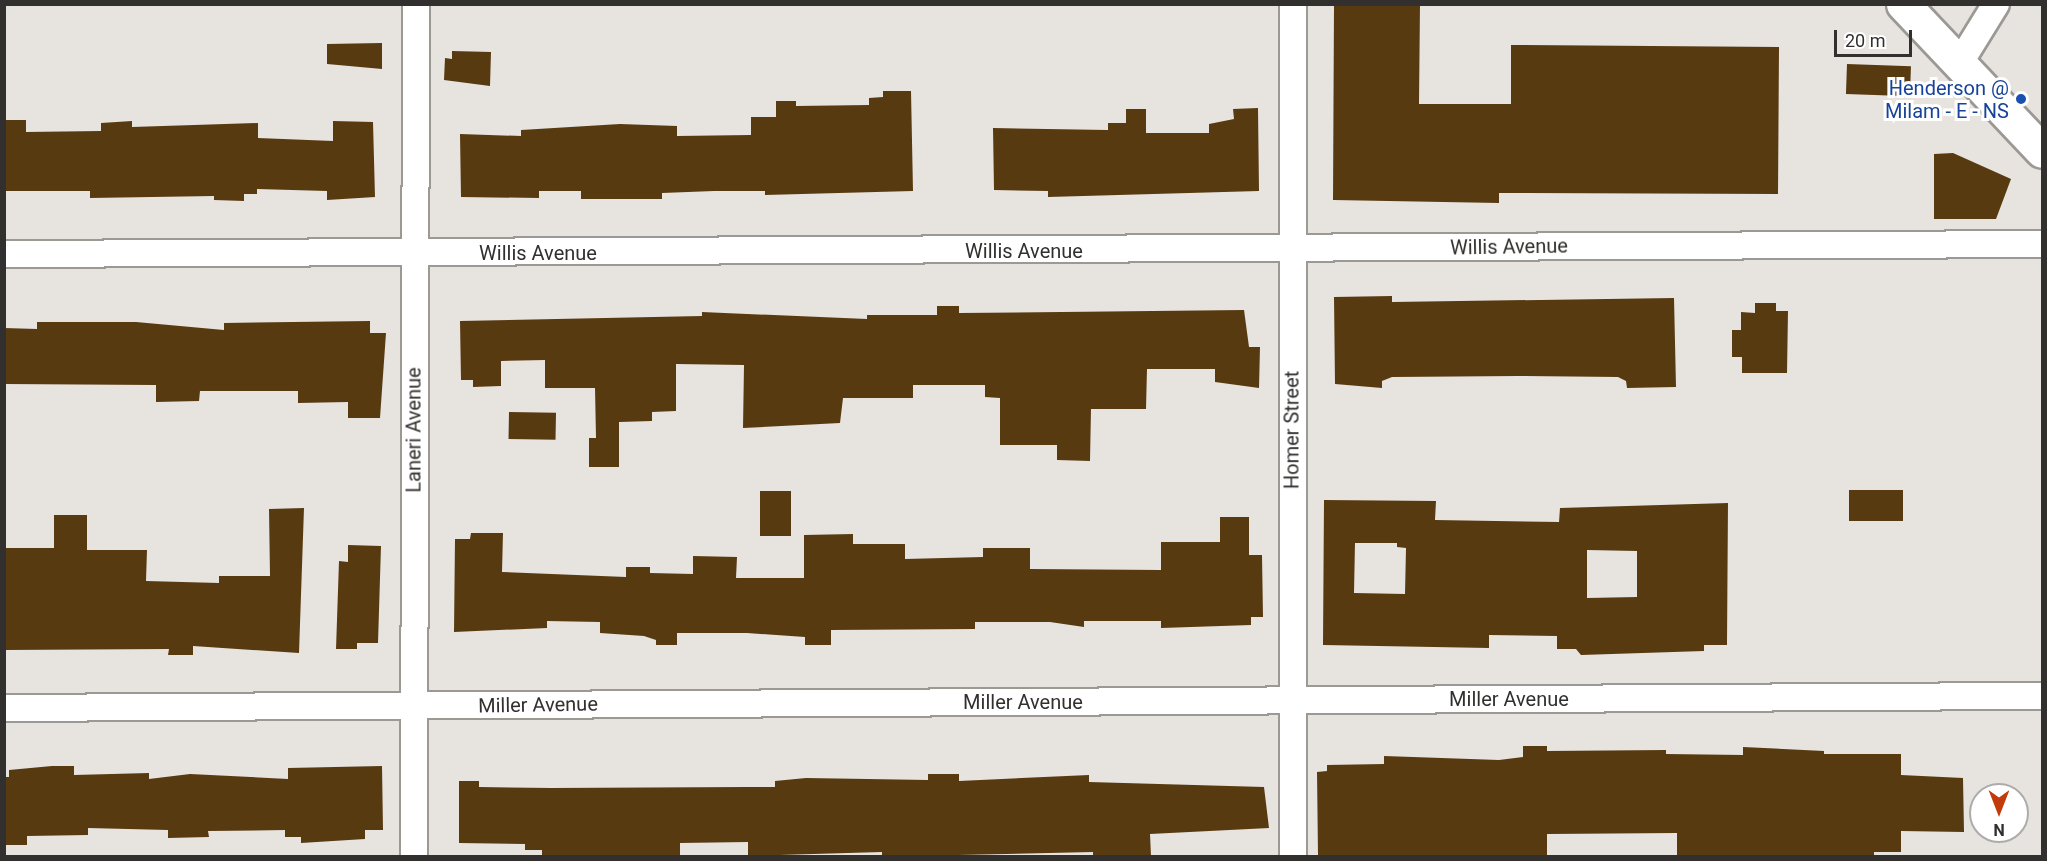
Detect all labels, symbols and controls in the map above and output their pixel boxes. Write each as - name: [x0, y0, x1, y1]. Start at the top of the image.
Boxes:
- scale bar: [1837, 18, 1915, 56]
- text: 20 m: [1845, 30, 1885, 51]
- place label: Henderson @ Milam - E - NS: [1885, 76, 2009, 123]
- marker: Henderson @ Milam - E - NS: [2014, 92, 2028, 106]
- street label: Willis Avenue: [1450, 234, 1568, 260]
- street label: Willis Avenue: [965, 239, 1083, 263]
- street label: Willis Avenue: [479, 241, 597, 265]
- street label: Laneri Avenue: [402, 367, 426, 493]
- street label: Homer Street: [1280, 371, 1304, 489]
- street label: Miller Avenue: [1449, 687, 1569, 711]
- street label: Miller Avenue: [963, 690, 1083, 714]
- street label: Miller Avenue: [478, 692, 598, 718]
- north arrow: [1969, 783, 2029, 843]
- text: N: [1993, 820, 2005, 839]

